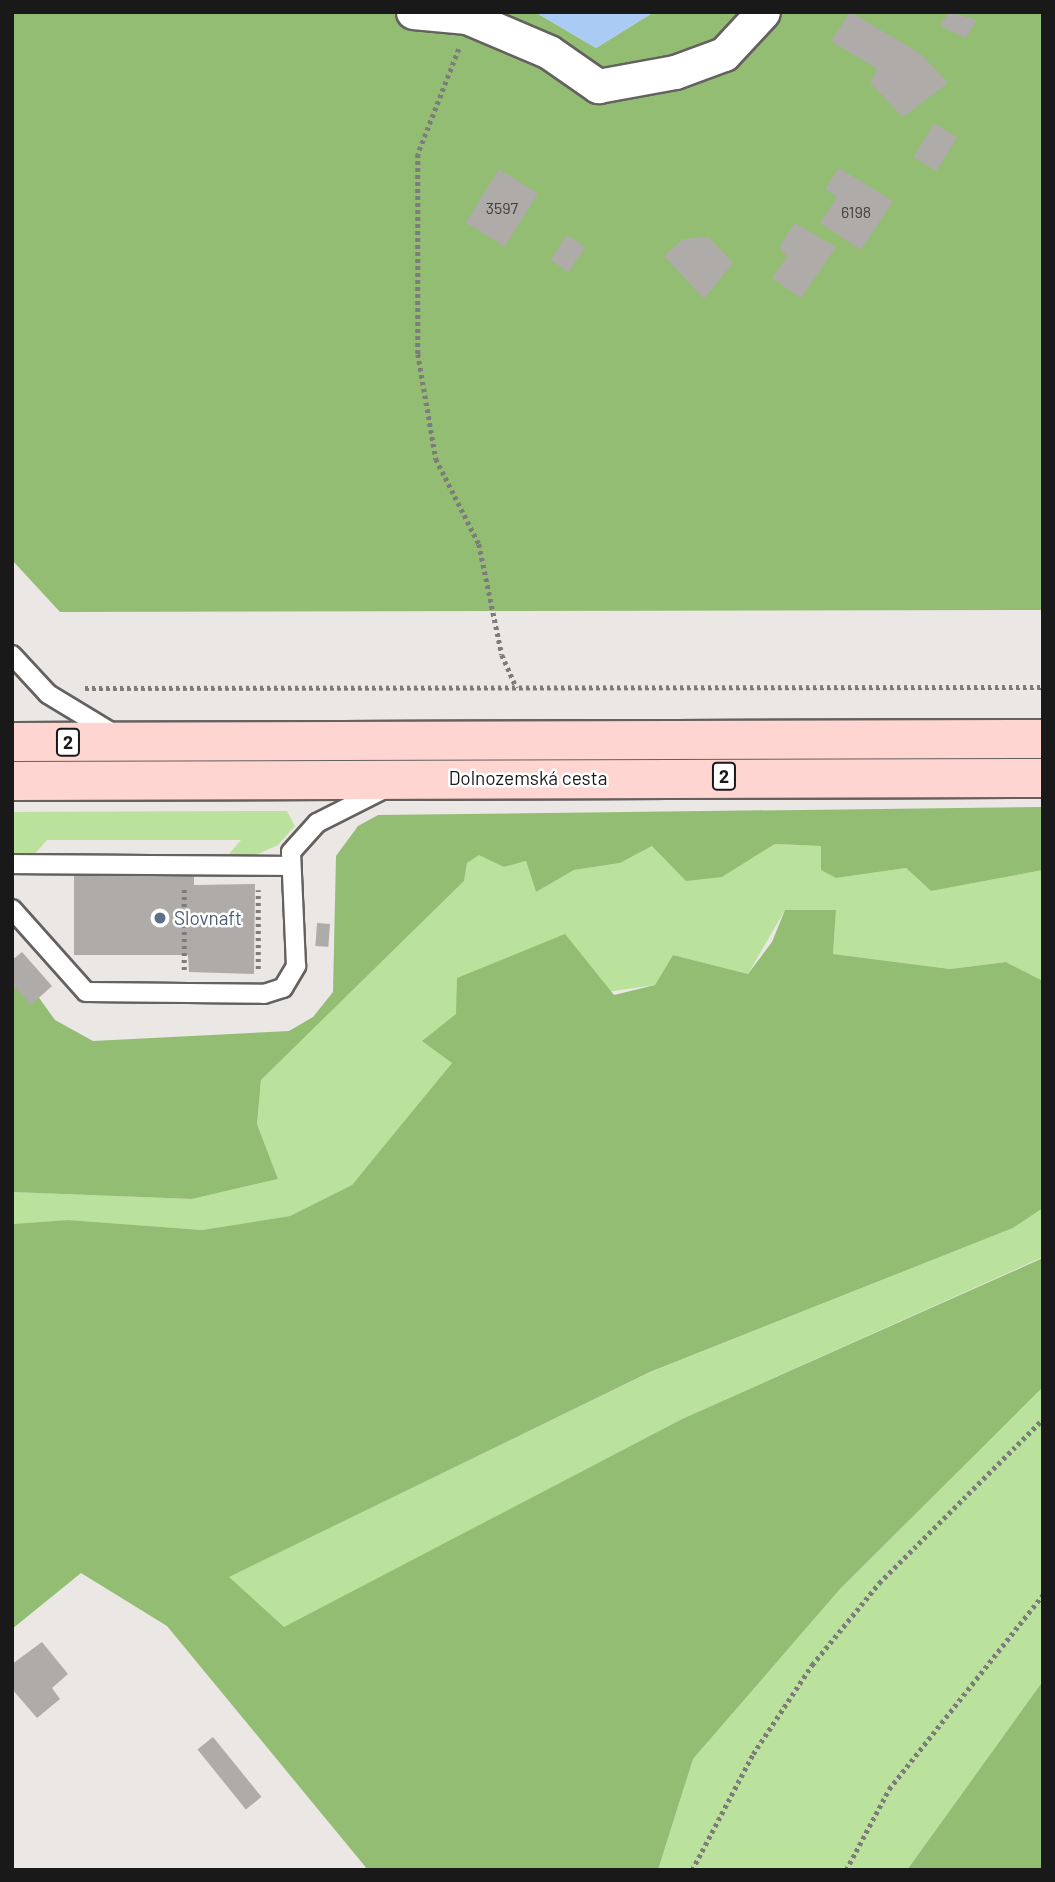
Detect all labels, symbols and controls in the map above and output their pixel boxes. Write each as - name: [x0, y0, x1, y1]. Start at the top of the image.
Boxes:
- house number: 3597: [486, 198, 518, 218]
- house number: 6198: [841, 202, 871, 222]
- road number: 2: [56, 728, 80, 756]
- road number: 2: [712, 762, 736, 790]
- street label: Dolnozemská cesta: [449, 767, 607, 789]
- place label: Slovnaft: [174, 907, 242, 929]
- marker: Slovnaft: [152, 910, 168, 926]

